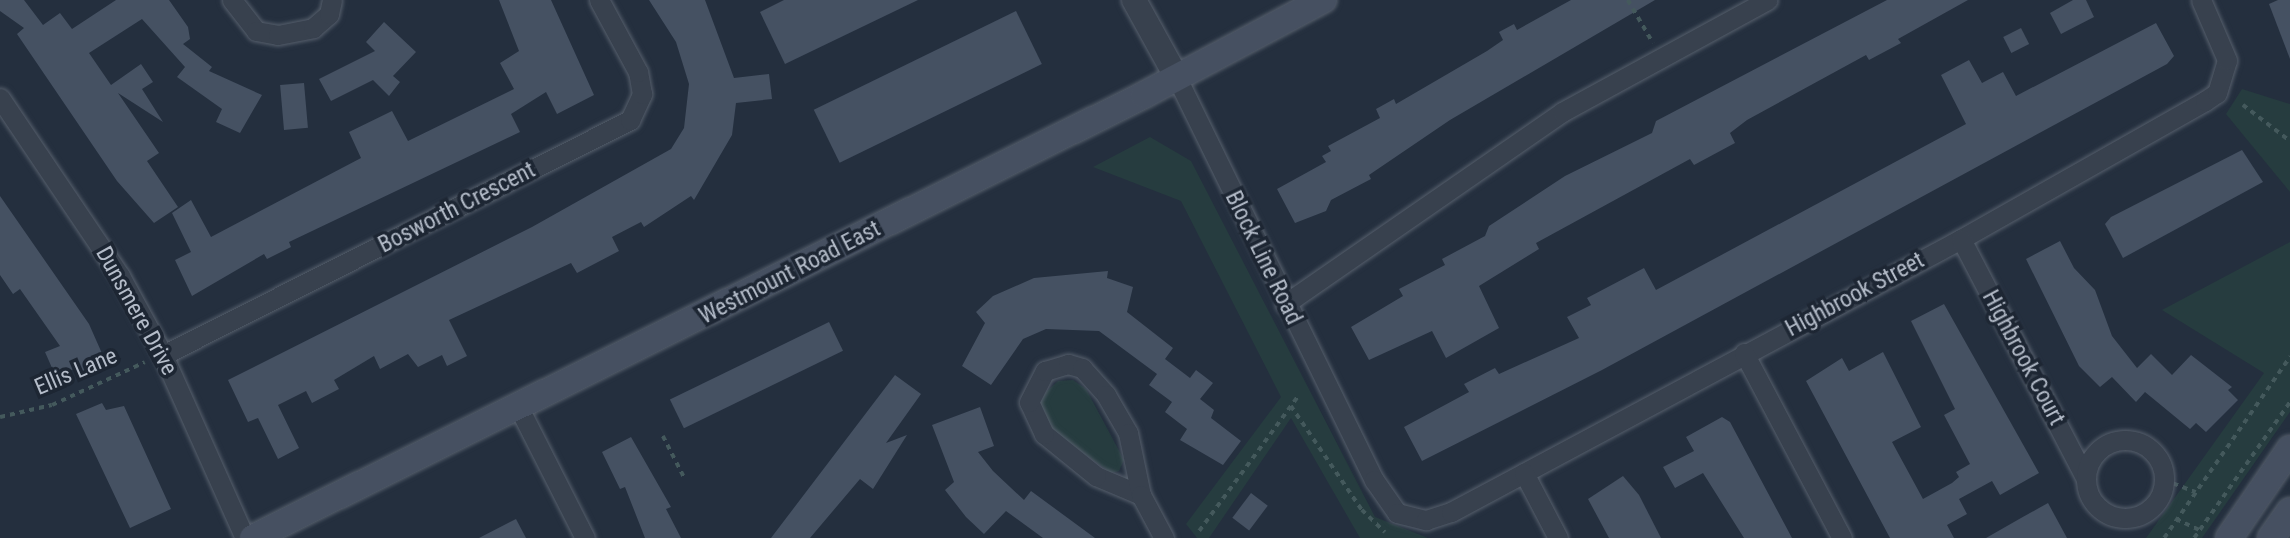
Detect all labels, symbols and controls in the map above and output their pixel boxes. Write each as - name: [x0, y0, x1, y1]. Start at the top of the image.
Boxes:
- street label: Bosworth Crescent: [374, 157, 540, 259]
- street label: Block Line Road: [1219, 187, 1307, 329]
- street label: Westmount Road East: [695, 215, 885, 331]
- street label: Dunsmere Drive: [89, 242, 183, 380]
- street label: Highbrook Street: [1781, 247, 1929, 343]
- street label: Highbrook Court: [1976, 286, 2070, 430]
- street label: Ellis Lane: [31, 342, 121, 402]

